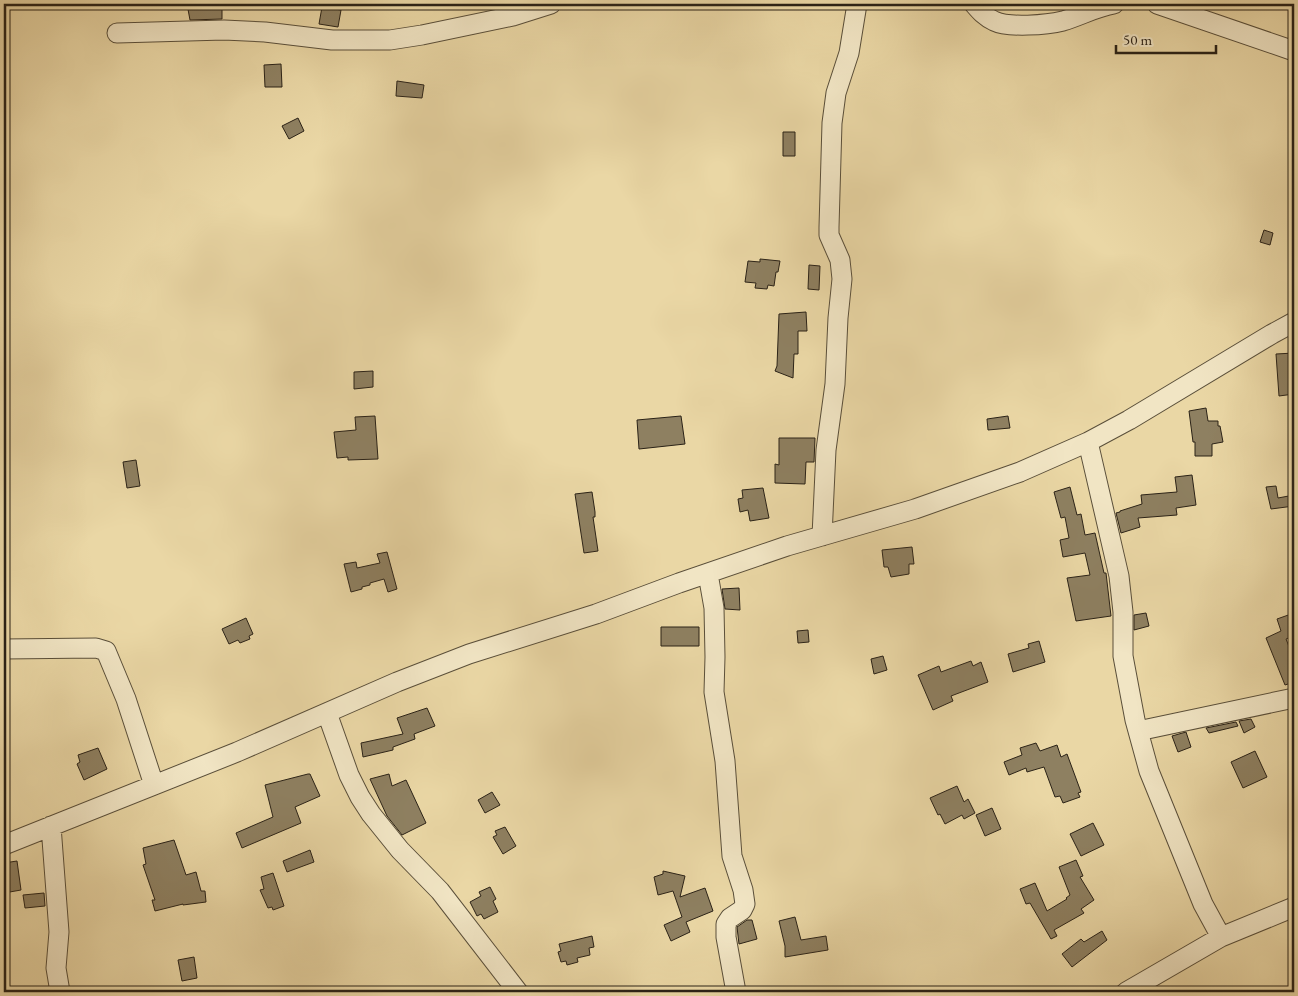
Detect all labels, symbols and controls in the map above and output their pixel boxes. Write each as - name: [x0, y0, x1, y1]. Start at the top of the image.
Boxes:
- scale bar: [1116, 22, 1216, 54]
- text: 50 m: [1123, 30, 1152, 49]

